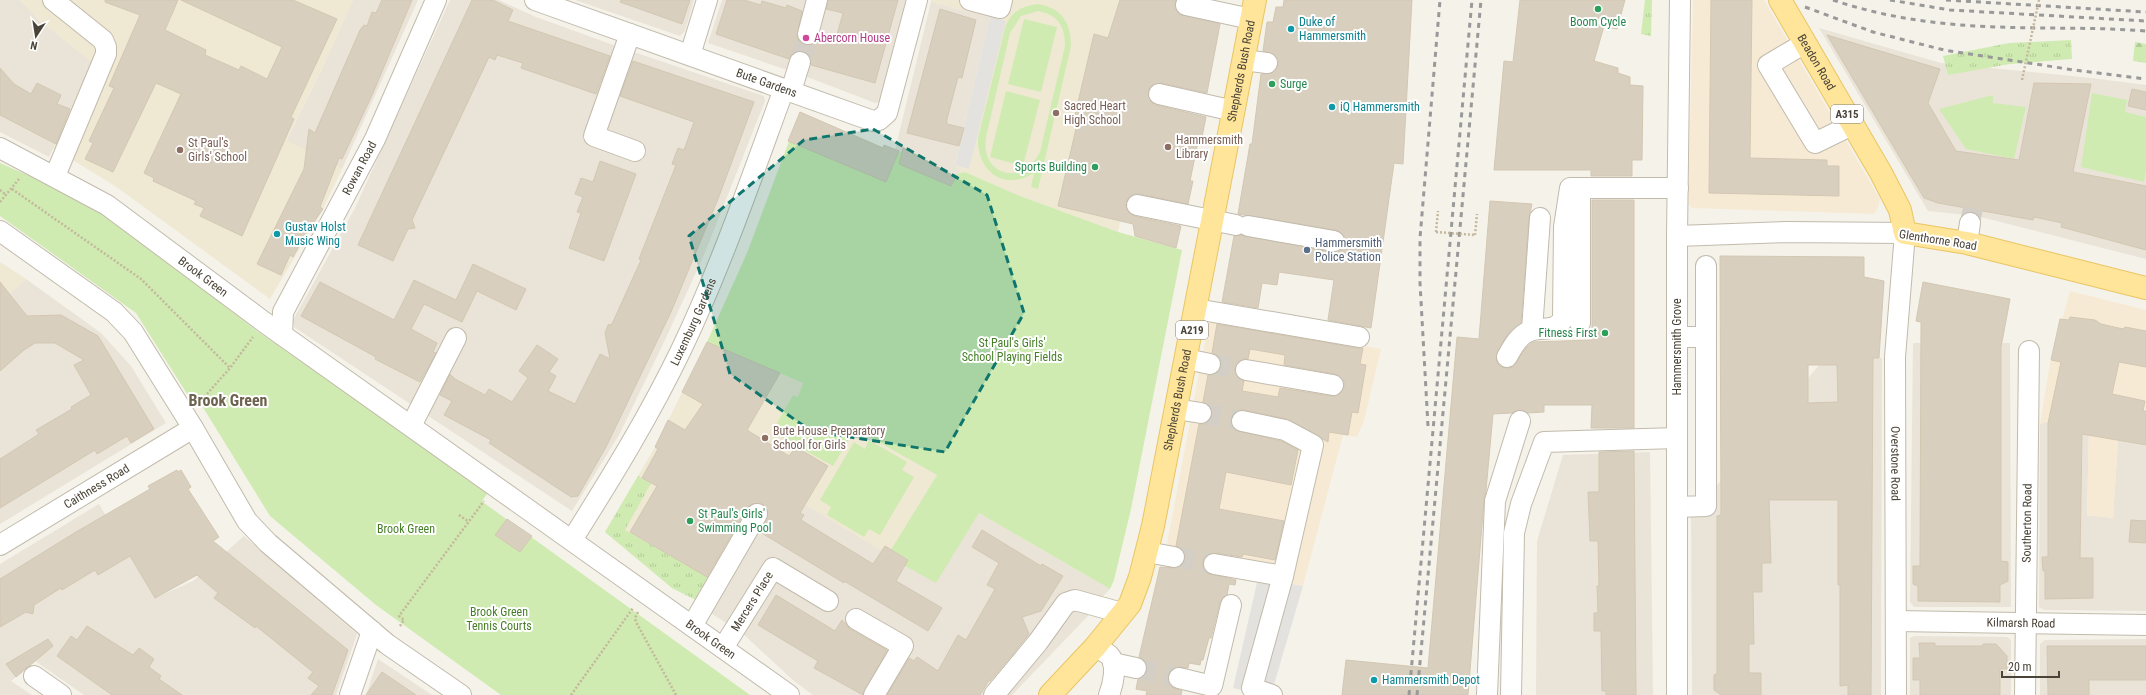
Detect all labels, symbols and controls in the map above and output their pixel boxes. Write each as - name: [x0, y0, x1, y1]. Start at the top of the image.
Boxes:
- marker: Boom Cycle: [1593, 4, 1603, 14]
- place label: Duke of Hammersmith: [1299, 15, 1366, 43]
- place label: Boom Cycle: [1570, 15, 1626, 29]
- north arrow: [16, 16, 56, 56]
- street label: Shepherds Bush Road: [1225, 19, 1258, 123]
- marker: Duke of Hammersmith: [1286, 24, 1296, 34]
- place label: Abercorn House: [814, 31, 891, 45]
- street label: Beadon Road: [1794, 32, 1838, 93]
- marker: Abercorn House: [801, 33, 811, 43]
- text: N: [29, 38, 39, 52]
- street label: Bute Gardens: [734, 66, 799, 100]
- place label: Surge: [1280, 77, 1307, 91]
- marker: Surge: [1267, 79, 1277, 89]
- place label: Sacred Heart High School: [1064, 99, 1126, 127]
- place label: iQ Hammersmith: [1340, 100, 1420, 114]
- marker: iQ Hammersmith: [1327, 102, 1337, 112]
- road number: A315: [1831, 105, 1863, 123]
- marker: Sacred Heart High School: [1051, 108, 1061, 118]
- place label: Hammersmith Library: [1176, 133, 1243, 161]
- place label: St Paul's Girls' School: [188, 136, 247, 164]
- street label: Rowan Road: [340, 139, 379, 197]
- marker: Hammersmith Library: [1163, 142, 1173, 152]
- marker: St Paul's Girls' School: [175, 145, 185, 155]
- place label: Sports Building: [1015, 160, 1087, 174]
- marker: Sports Building: [1090, 162, 1100, 172]
- place label: Gustav Holst Music Wing: [285, 220, 346, 248]
- street label: Glenthorne Road: [1898, 227, 1978, 253]
- marker: Gustav Holst Music Wing: [272, 229, 282, 239]
- place label: Hammersmith Police Station: [1315, 236, 1382, 264]
- marker: Hammersmith Police Station: [1302, 245, 1312, 255]
- street label: Brook Green: [176, 254, 231, 300]
- street label: Luxemburg Gardens: [668, 276, 719, 368]
- street label: Hammersmith Grove: [1670, 298, 1684, 396]
- road number: A219: [1176, 321, 1208, 339]
- place label: Fitness First: [1539, 326, 1597, 340]
- marker: Fitness First: [1600, 328, 1610, 338]
- park label: St Paul's Girls' School Playing Fields: [962, 336, 1062, 364]
- street label: Shepherds Bush Road: [1161, 348, 1194, 452]
- district label: Brook Green: [189, 391, 268, 410]
- place label: Bute House Preparatory School for Girls: [773, 424, 885, 452]
- street label: Overstone Road: [1888, 426, 1902, 501]
- marker: Bute House Preparatory School for Girls: [760, 433, 770, 443]
- street label: Caithness Road: [61, 461, 132, 512]
- street label: Southerton Road: [2020, 483, 2034, 563]
- place label: St Paul's Girls' Swimming Pool: [698, 507, 771, 535]
- marker: St Paul's Girls' Swimming Pool: [685, 516, 695, 526]
- park label: Brook Green: [377, 522, 435, 536]
- street label: Mercers Place: [728, 569, 776, 634]
- park label: Brook Green Tennis Courts: [466, 605, 532, 633]
- street label: Kilmarsh Road: [1987, 615, 2055, 631]
- street label: Brook Green: [683, 617, 739, 662]
- scale bar: [2002, 653, 2059, 679]
- text: 20 m: [2008, 660, 2032, 674]
- place label: Hammersmith Depot: [1382, 673, 1480, 687]
- marker: Hammersmith Depot: [1369, 675, 1379, 685]

